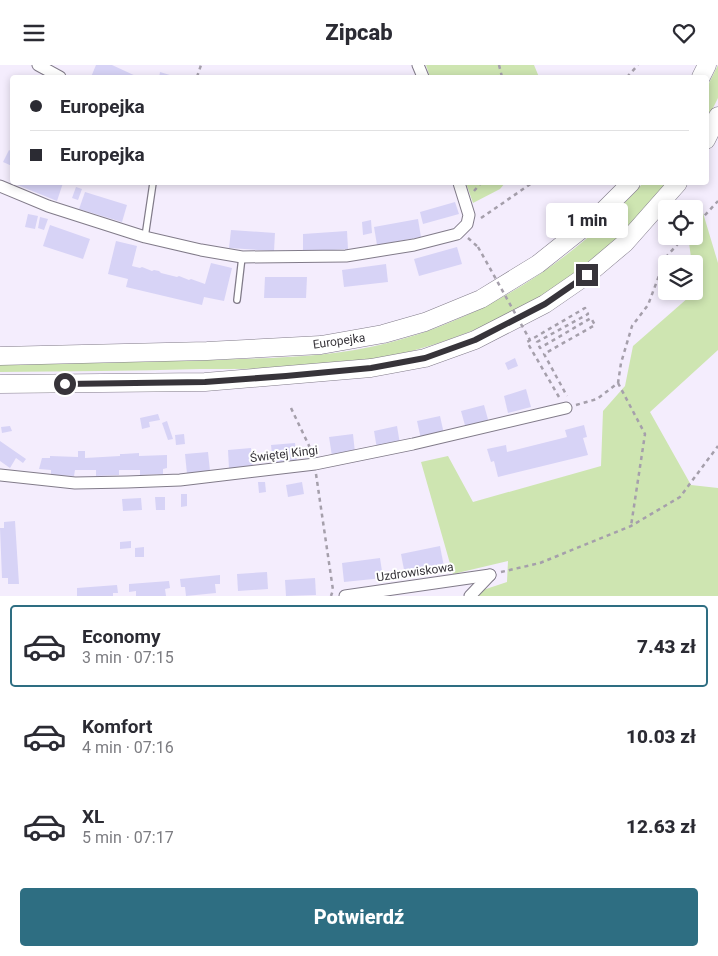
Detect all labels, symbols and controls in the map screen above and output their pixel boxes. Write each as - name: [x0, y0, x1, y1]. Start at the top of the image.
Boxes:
- icon: menu: [20, 19, 48, 47]
- icon: heart: [670, 19, 698, 47]
- text: Zipcab: [325, 20, 393, 45]
- text: Europejka: [60, 95, 145, 118]
- text: Europejka: [60, 143, 145, 166]
- map controls: [658, 200, 703, 300]
- button: locate: [658, 200, 703, 245]
- callout: 1 min: [546, 203, 628, 237]
- text: 1 min: [567, 211, 607, 230]
- button: layers: [658, 255, 703, 300]
- route end: [576, 264, 598, 286]
- street label: Europejka: [312, 330, 366, 352]
- route start: [54, 373, 76, 395]
- street label: Świętej Kingi: [249, 442, 319, 465]
- street label: Uzdrowiskowa: [375, 560, 455, 584]
- icon: car: [22, 624, 67, 669]
- text: Economy: [82, 625, 161, 648]
- text: 7.43 zł: [637, 635, 696, 658]
- text: 3 min · 07:15: [82, 648, 174, 667]
- icon: car: [22, 714, 67, 759]
- text: Komfort: [82, 715, 152, 738]
- text: 10.03 zł: [626, 725, 696, 748]
- text: 4 min · 07:16: [82, 738, 174, 757]
- icon: car: [22, 804, 67, 849]
- text: XL: [82, 805, 104, 828]
- text: 12.63 zł: [626, 815, 696, 838]
- text: 5 min · 07:17: [82, 828, 174, 847]
- button: Potwierdź: [20, 888, 698, 946]

